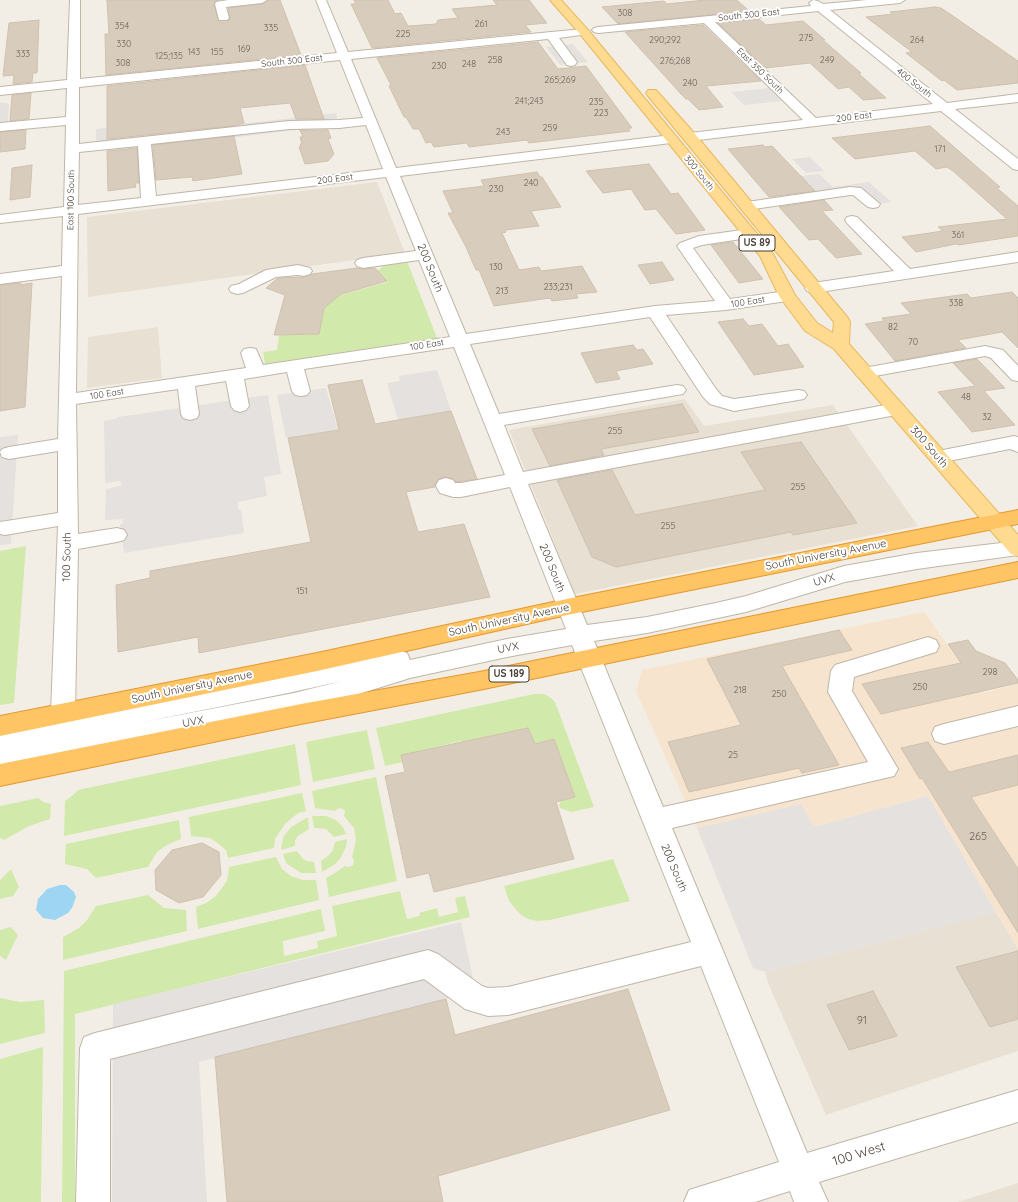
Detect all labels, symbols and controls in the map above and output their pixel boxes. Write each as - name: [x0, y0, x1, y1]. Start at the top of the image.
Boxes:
- street label: South 300 East: [718, 6, 780, 24]
- house number: 308: [618, 8, 632, 18]
- house number: 261: [474, 19, 488, 29]
- house number: 354: [115, 21, 129, 31]
- house number: 335: [264, 23, 278, 33]
- house number: 225: [396, 29, 410, 39]
- house number: 275: [799, 33, 813, 43]
- house number: 290;292: [649, 35, 681, 45]
- house number: 264: [910, 35, 924, 45]
- house number: 330: [117, 39, 131, 49]
- house number: 169: [237, 44, 251, 54]
- street label: East 350 South: [734, 46, 786, 96]
- house number: 143: [188, 47, 200, 57]
- house number: 155: [210, 47, 224, 57]
- house number: 333: [16, 49, 30, 59]
- house number: 125;135: [155, 51, 183, 61]
- street label: South 300 East: [261, 52, 323, 70]
- house number: 258: [488, 55, 502, 65]
- house number: 249: [820, 55, 834, 65]
- house number: 276;268: [660, 56, 690, 66]
- house number: 308: [116, 58, 130, 68]
- house number: 248: [462, 59, 476, 69]
- house number: 230: [431, 61, 447, 71]
- street label: 400 South: [894, 66, 934, 100]
- house number: 265;269: [544, 75, 576, 85]
- house number: 240: [683, 78, 697, 88]
- house number: 241;243: [515, 96, 543, 106]
- house number: 235: [589, 97, 603, 107]
- house number: 223: [594, 108, 608, 118]
- street label: 200 East: [835, 109, 873, 125]
- house number: 259: [543, 123, 557, 133]
- house number: 243: [496, 127, 510, 137]
- house number: 171: [934, 144, 946, 154]
- street label: 300 South: [682, 153, 716, 193]
- street label: East 100 South: [65, 170, 77, 230]
- street label: 200 East: [316, 171, 354, 187]
- house number: 240: [524, 178, 538, 188]
- house number: 230: [488, 184, 504, 194]
- house number: 361: [952, 230, 964, 240]
- road number: US 89: [739, 235, 775, 251]
- street label: 200 South: [414, 242, 446, 294]
- house number: 130: [489, 262, 503, 272]
- house number: 233;231: [543, 282, 573, 292]
- house number: 213: [495, 286, 509, 296]
- street label: 100 East: [730, 294, 766, 310]
- house number: 338: [949, 298, 963, 308]
- house number: 82: [888, 322, 898, 332]
- street label: 100 East: [409, 337, 445, 353]
- house number: 70: [908, 337, 918, 347]
- street label: 100 East: [89, 386, 125, 402]
- house number: 48: [961, 392, 971, 402]
- house number: 32: [982, 412, 992, 422]
- street label: 300 South: [907, 423, 951, 471]
- house number: 255: [608, 426, 622, 436]
- house number: 255: [791, 482, 805, 492]
- house number: 255: [661, 521, 675, 531]
- street label: 100 South: [60, 532, 74, 582]
- street label: South University Avenue: [764, 537, 888, 573]
- street label: 200 South: [536, 542, 568, 594]
- street label: UVX: [812, 571, 836, 589]
- house number: 151: [296, 586, 308, 596]
- street label: South University Avenue: [447, 601, 571, 639]
- street label: UVX: [496, 639, 520, 657]
- road number: US 189: [489, 666, 529, 682]
- house number: 298: [983, 667, 997, 677]
- street label: South University Avenue: [130, 668, 254, 706]
- house number: 250: [912, 682, 928, 692]
- house number: 218: [733, 685, 747, 695]
- house number: 250: [771, 689, 787, 699]
- street label: UVX: [181, 713, 205, 731]
- house number: 25: [728, 750, 738, 760]
- house number: 265: [969, 830, 987, 844]
- street label: 200 South: [658, 842, 690, 894]
- house number: 91: [857, 1014, 867, 1028]
- street label: 100 West: [831, 1139, 887, 1169]

